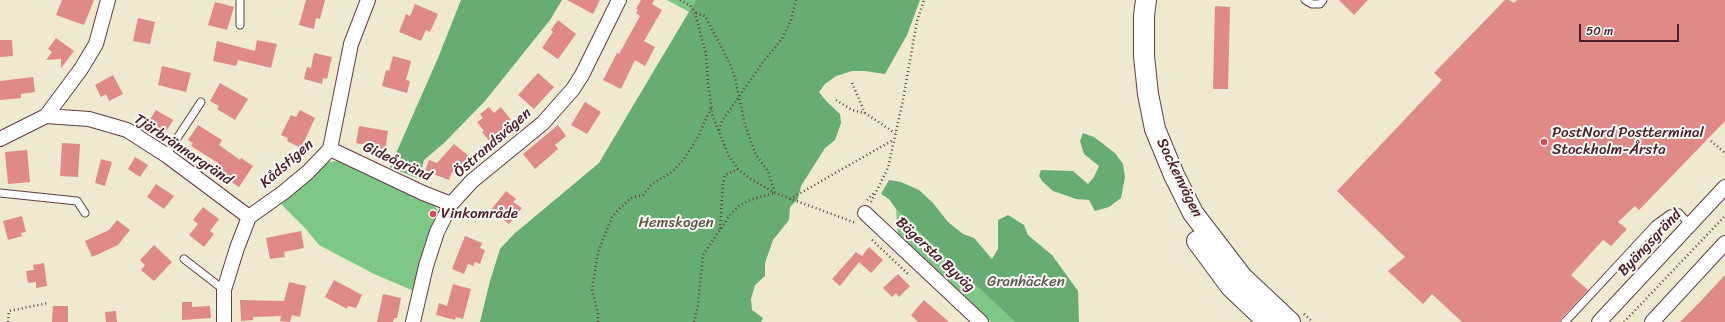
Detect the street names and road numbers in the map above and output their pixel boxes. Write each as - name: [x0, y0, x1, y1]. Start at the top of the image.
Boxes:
- street label: Östrandsvägen: [451, 104, 535, 182]
- street label: Tjärbrännargränd: [130, 110, 236, 190]
- street label: Sockenvägen: [1152, 135, 1206, 221]
- street label: Kådstigen: [257, 136, 317, 192]
- street label: Gideågränd: [360, 138, 434, 186]
- street label: Byängsgränd: [1615, 206, 1685, 280]
- street label: Bägersta Byväg: [892, 214, 978, 296]

